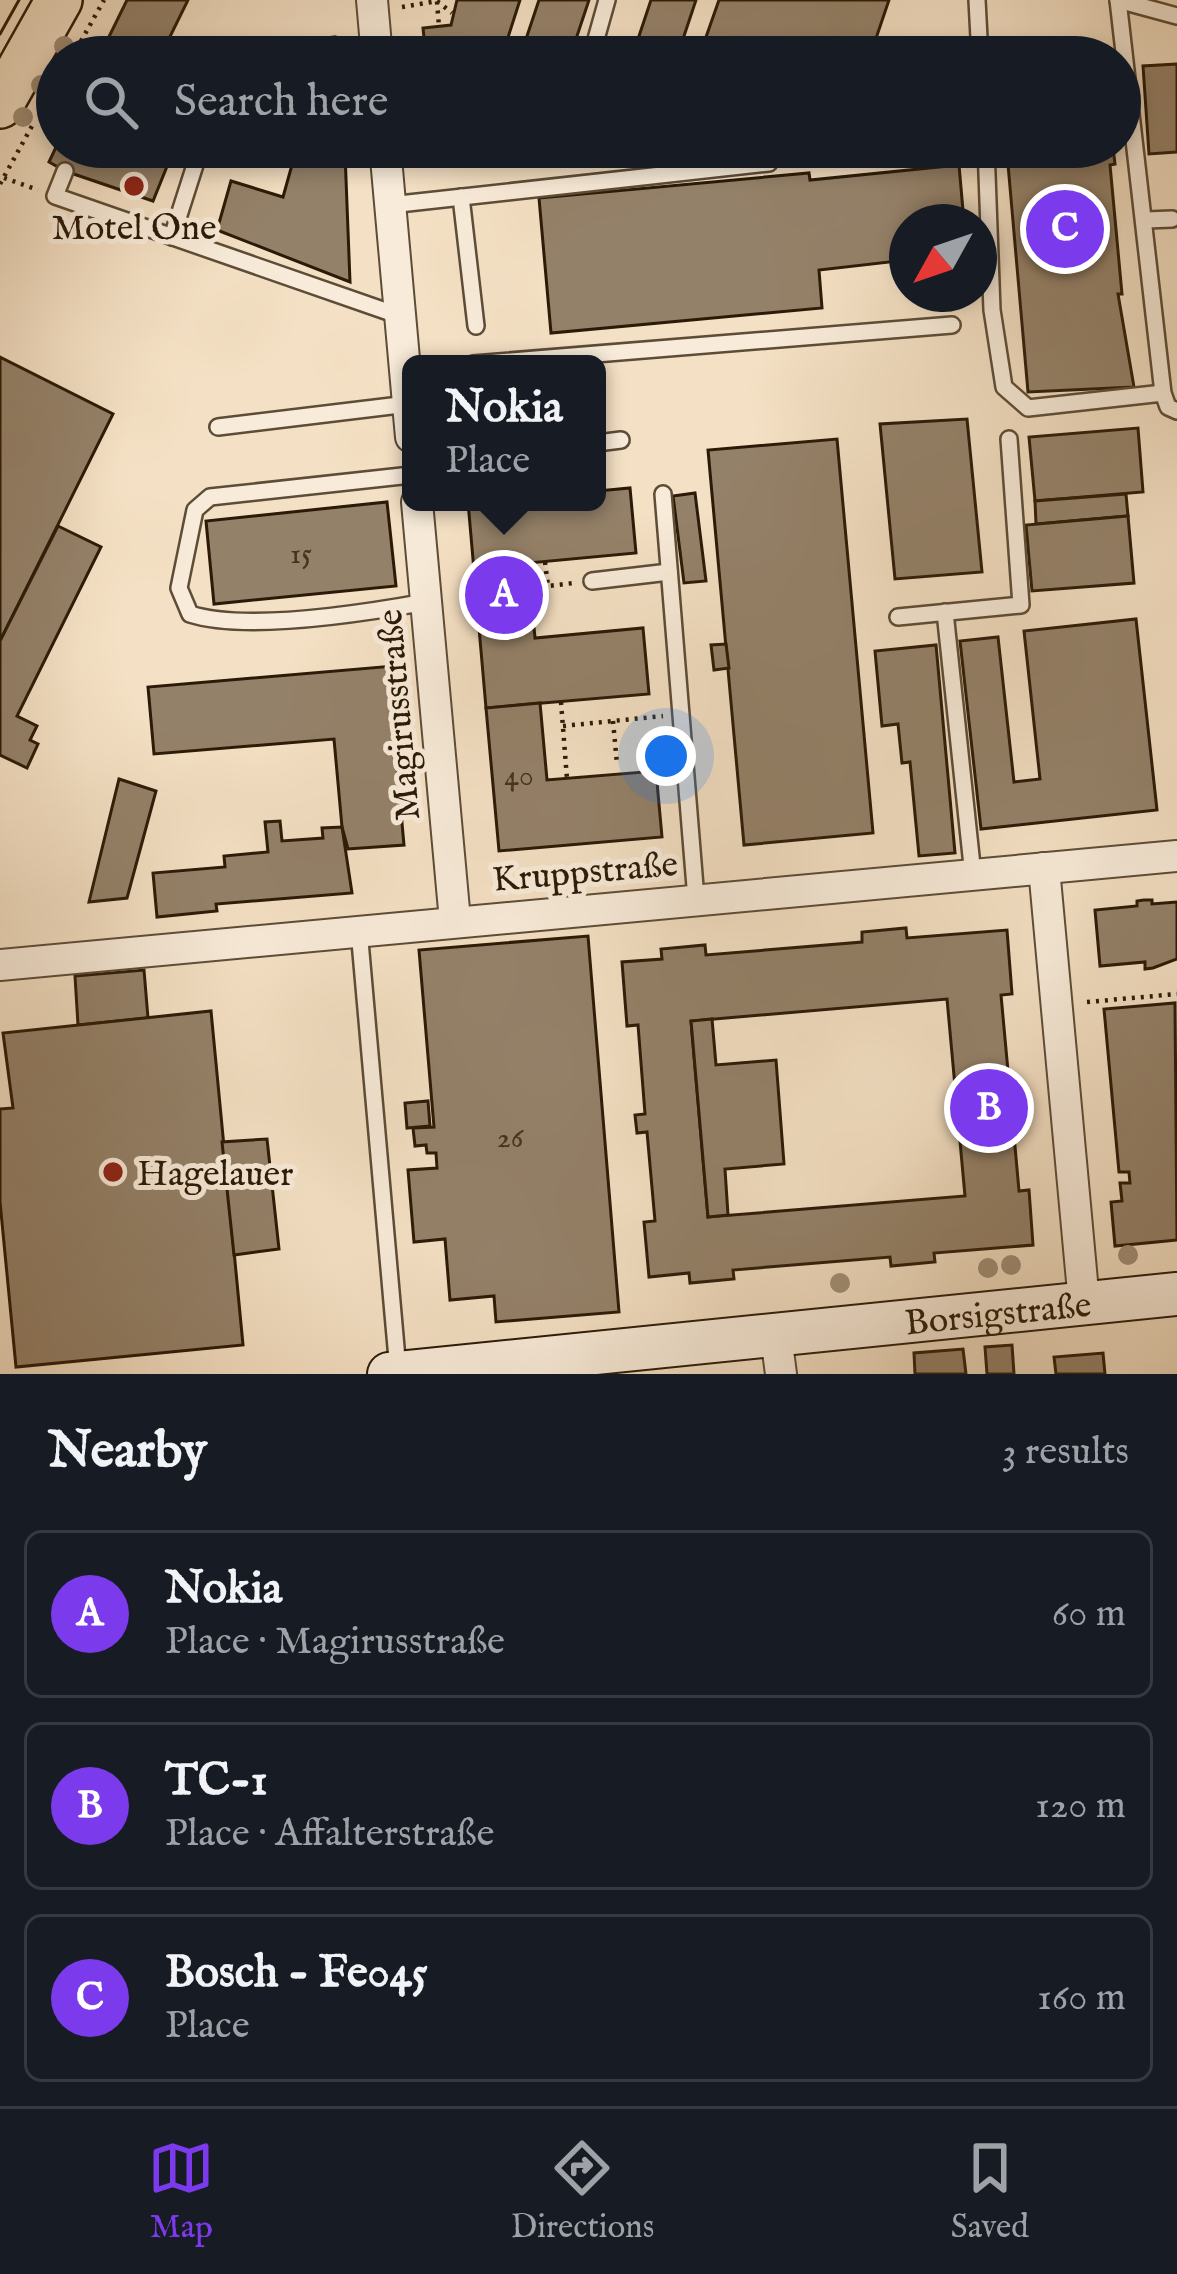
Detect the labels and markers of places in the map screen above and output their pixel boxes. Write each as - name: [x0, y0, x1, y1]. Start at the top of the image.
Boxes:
- marker: Motel One: [121, 173, 147, 199]
- pin: C: [1026, 184, 1104, 274]
- place label: Motel One: [51, 206, 217, 252]
- pin: A: [465, 550, 543, 640]
- pin: B: [950, 1063, 1028, 1153]
- place label: Hagelauer: [137, 1152, 293, 1198]
- marker: Hagelauer: [100, 1159, 126, 1185]

